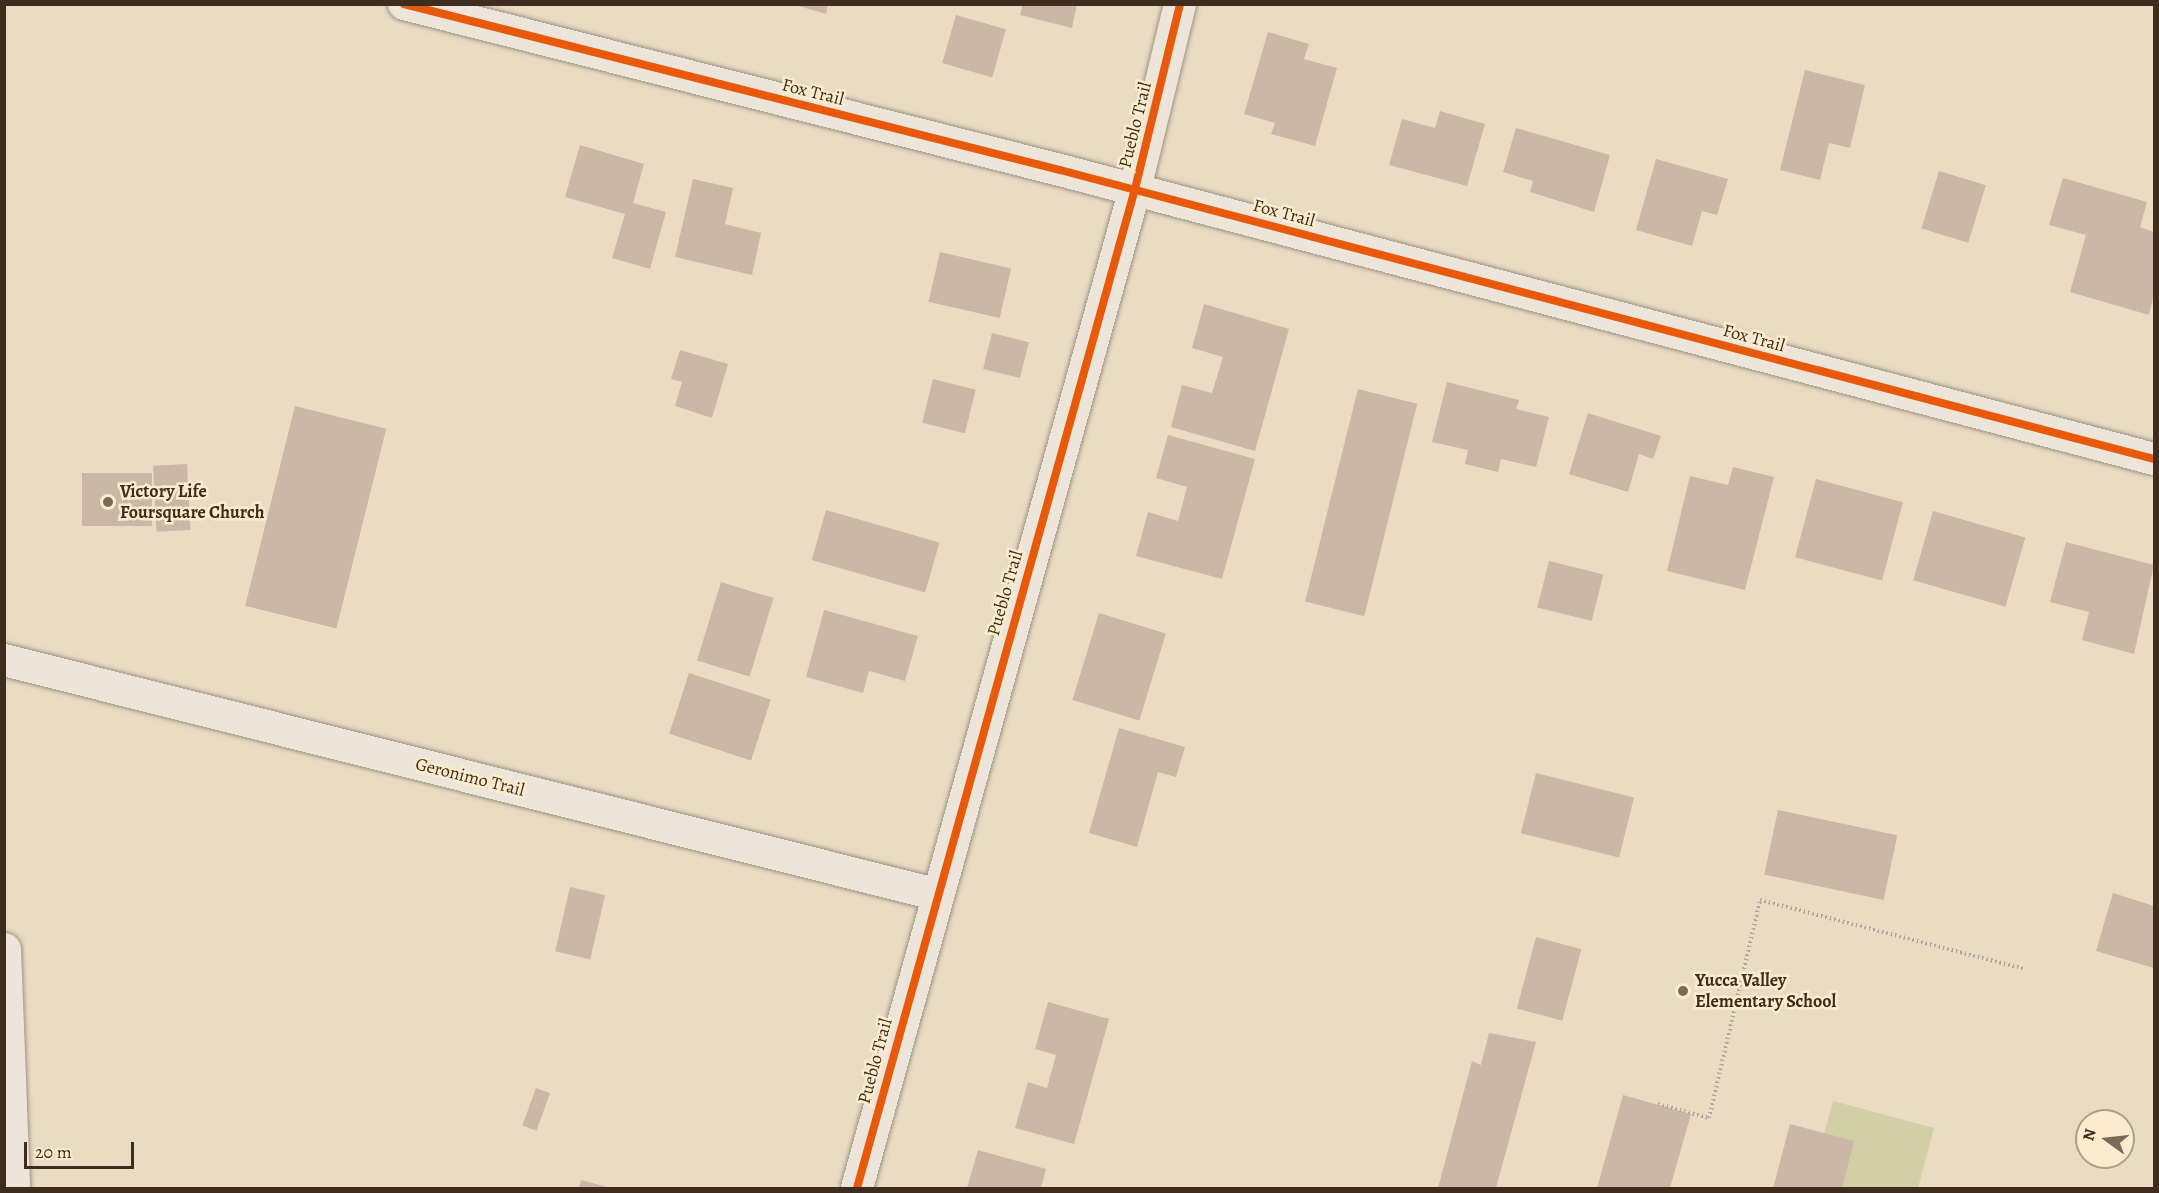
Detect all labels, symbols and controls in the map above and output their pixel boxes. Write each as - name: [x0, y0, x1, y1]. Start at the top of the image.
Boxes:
- street label: Fox Trail: [780, 74, 846, 110]
- street label: Pueblo Trail: [1114, 80, 1156, 170]
- street label: Fox Trail: [1251, 194, 1317, 232]
- street label: Fox Trail: [1721, 319, 1787, 357]
- place label: Victory Life Foursquare Church: [120, 481, 264, 524]
- marker: Victory Life Foursquare Church: [101, 495, 115, 509]
- street label: Pueblo Trail: [983, 548, 1027, 638]
- street label: Geronimo Trail: [413, 753, 527, 801]
- place label: Yucca Valley Elementary School: [1695, 970, 1836, 1012]
- marker: Yucca Valley Elementary School: [1676, 984, 1690, 998]
- street label: Pueblo Trail: [853, 1016, 897, 1106]
- north arrow: [2075, 1109, 2135, 1169]
- text: N: [2077, 1126, 2102, 1143]
- scale bar: [27, 1130, 136, 1168]
- text: 20 m: [35, 1140, 72, 1164]

